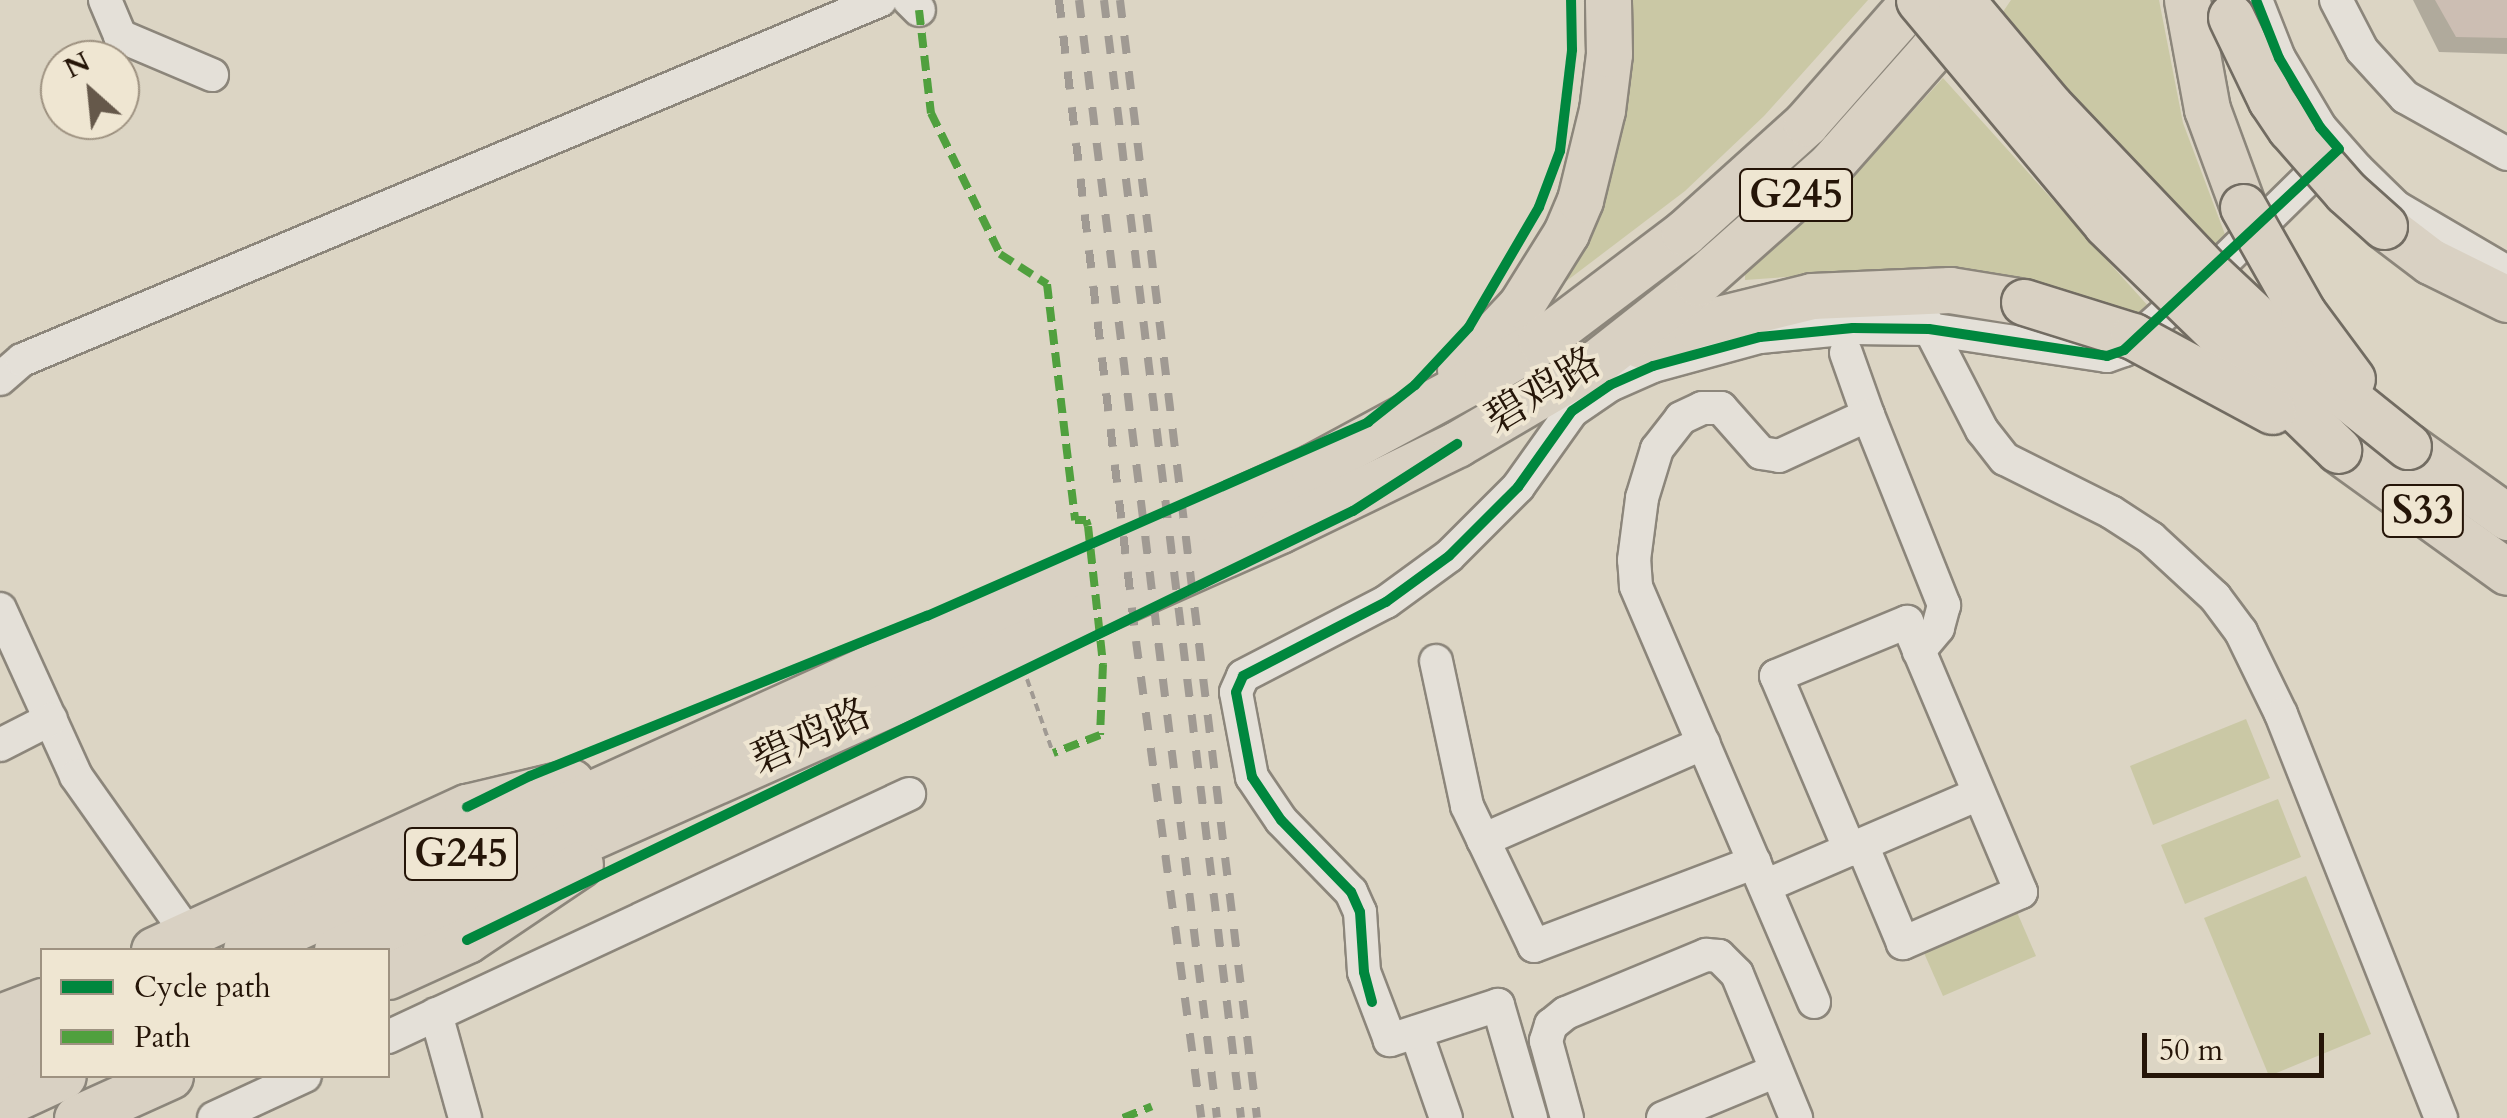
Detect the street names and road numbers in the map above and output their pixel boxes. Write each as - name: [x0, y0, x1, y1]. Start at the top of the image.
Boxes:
- road number: G245: [1738, 160, 1854, 230]
- street label: 碧鸡路: [1476, 337, 1610, 445]
- road number: S33: [2380, 476, 2466, 546]
- street label: 碧鸡路: [743, 688, 879, 786]
- road number: G245: [404, 819, 518, 889]

